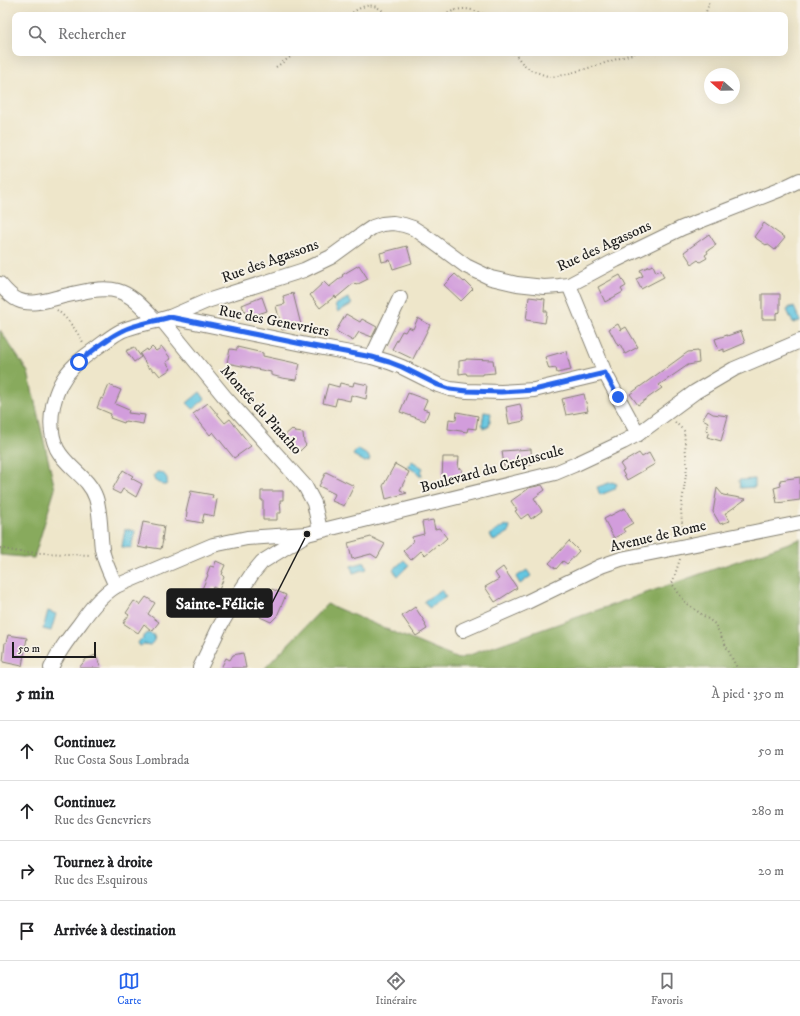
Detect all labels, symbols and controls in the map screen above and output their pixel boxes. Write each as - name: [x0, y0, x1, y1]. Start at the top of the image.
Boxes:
- search box: [12, 12, 788, 56]
- icon: search: [26, 23, 48, 45]
- text: Rechercher: [58, 25, 126, 44]
- north arrow: [704, 68, 740, 104]
- street label: Rue des Agassons: [554, 216, 654, 276]
- street label: Rue des Agassons: [219, 235, 321, 287]
- street label: Rue des Genevriers: [217, 301, 331, 341]
- route start: [70, 353, 88, 371]
- street label: Montée du Pinatho: [216, 361, 306, 459]
- route end: [609, 388, 627, 406]
- street label: Boulevard du Crépuscule: [418, 441, 566, 497]
- street label: Avenue de Rome: [608, 516, 708, 556]
- callout: Sainte-Félicie: [167, 589, 272, 617]
- text: Sainte-Félicie: [176, 594, 265, 614]
- scale bar: [12, 640, 96, 659]
- text: 50 m: [18, 642, 40, 656]
- text: 5 min: [16, 683, 54, 705]
- text: À pied · 350 m: [712, 686, 784, 702]
- text: Continuez: [54, 733, 115, 752]
- icon: ahead: [16, 740, 38, 762]
- text: 50 m: [758, 743, 784, 759]
- text: Rue Costa Sous Lombrada: [54, 752, 189, 768]
- text: Continuez: [54, 793, 115, 812]
- icon: ahead: [16, 800, 38, 822]
- text: 280 m: [752, 803, 784, 819]
- text: Rue des Genevriers: [54, 812, 151, 828]
- text: Tournez à droite: [54, 853, 152, 872]
- icon: right: [16, 860, 38, 882]
- text: 20 m: [758, 863, 784, 879]
- text: Rue des Esquirous: [54, 872, 147, 888]
- icon: arrive: [16, 920, 38, 942]
- text: Arrivée à destination: [54, 921, 176, 940]
- tab: Carte: [117, 970, 141, 1008]
- tab: Itinéraire: [376, 970, 417, 1008]
- tab: Favoris: [651, 970, 683, 1008]

